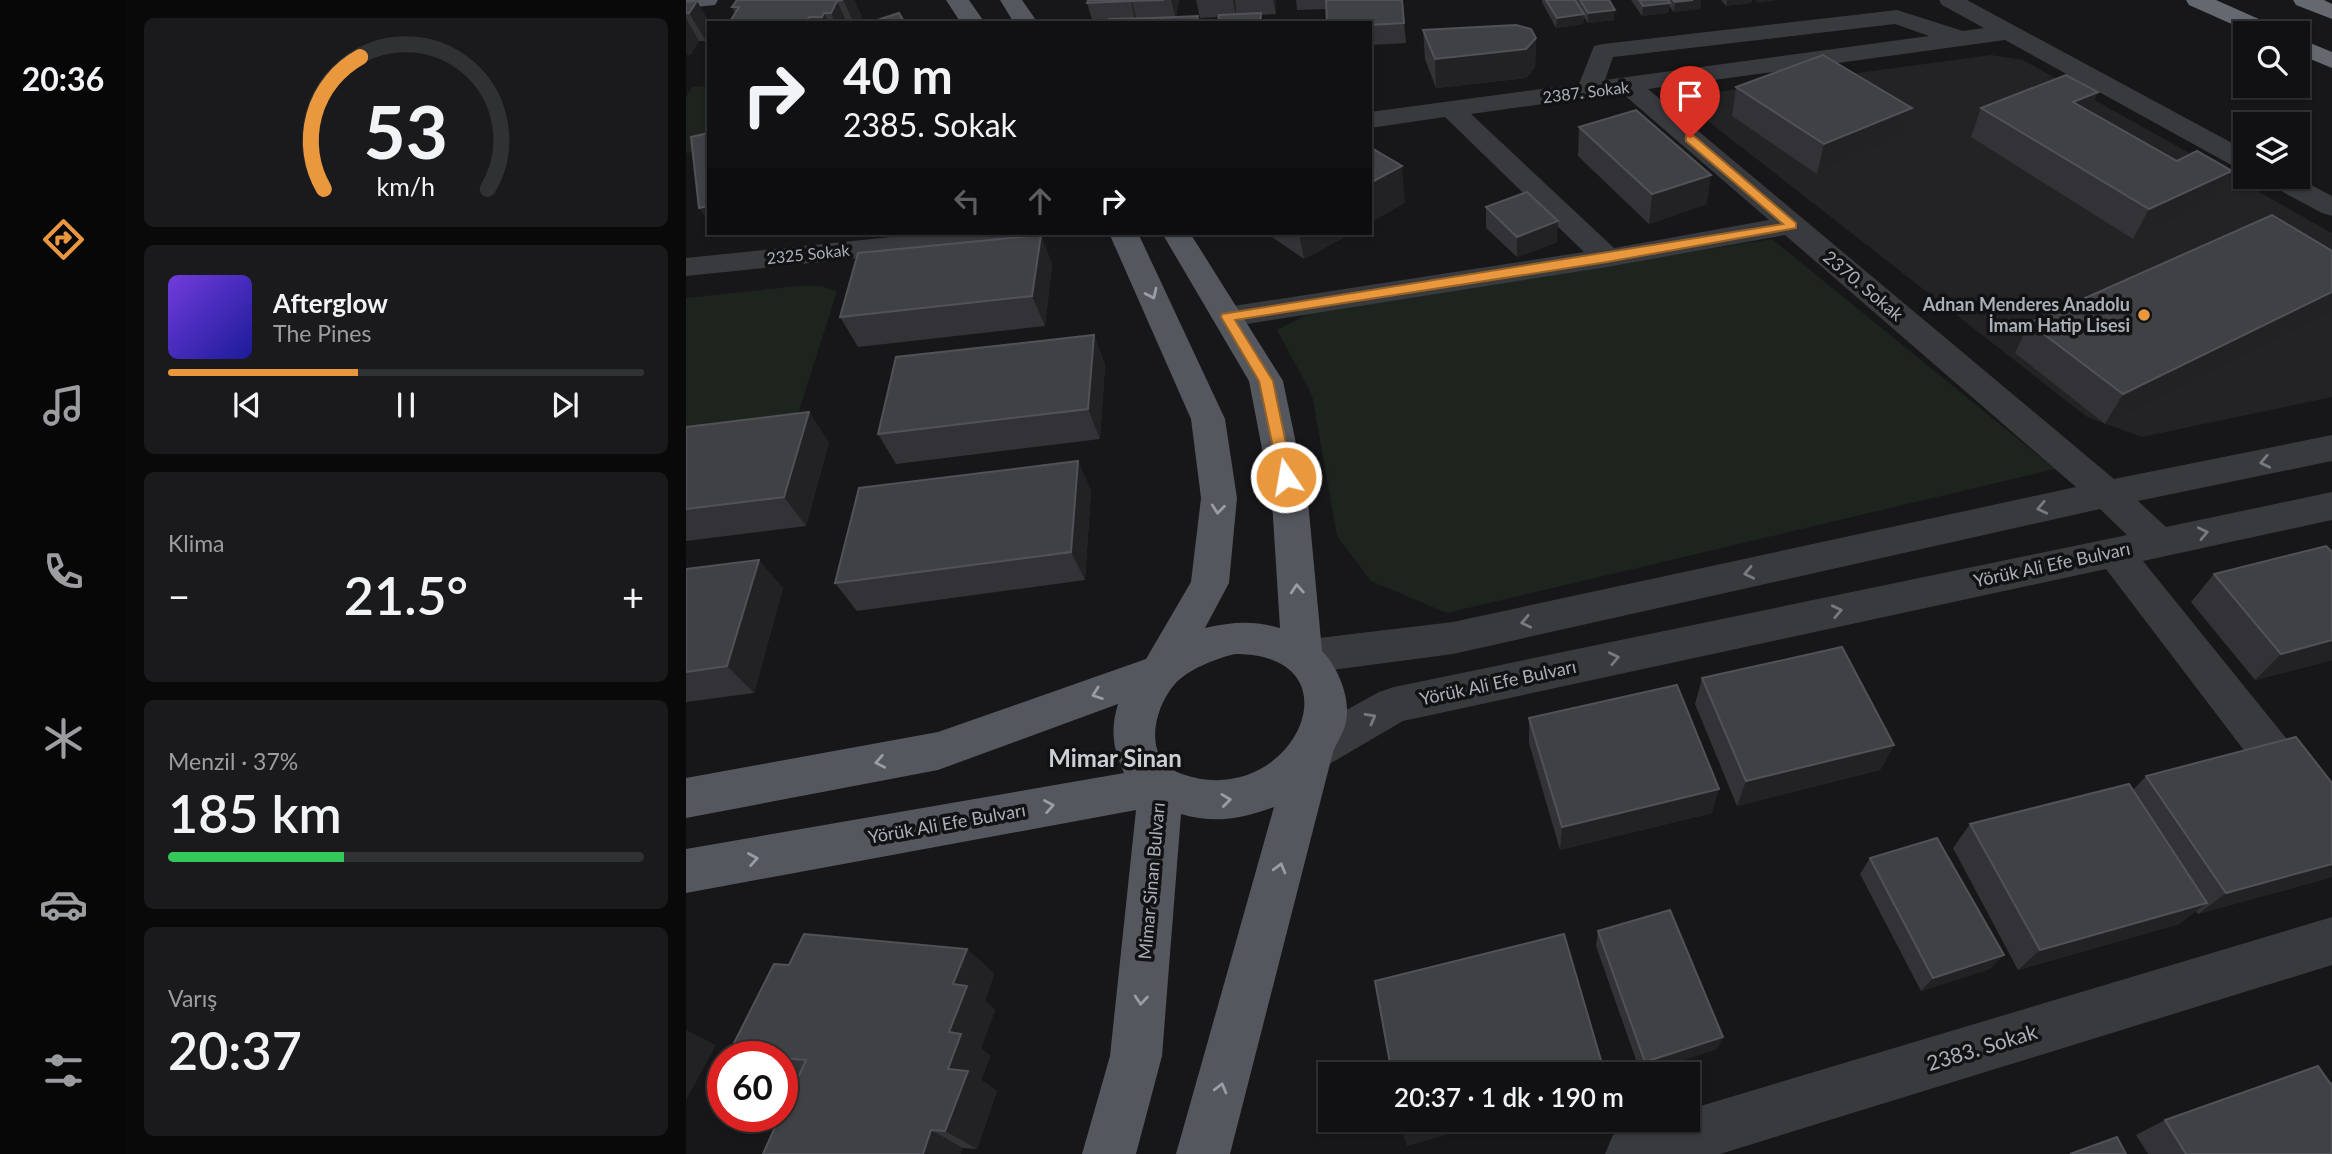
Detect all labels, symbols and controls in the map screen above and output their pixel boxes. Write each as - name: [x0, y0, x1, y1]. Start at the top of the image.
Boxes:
- map controls: [2233, 21, 2310, 189]
- button: search: [2233, 21, 2310, 98]
- text: 40 m: [843, 46, 953, 104]
- icon: right: [728, 49, 819, 140]
- text: 20:36: [22, 59, 104, 98]
- pin: [1660, 66, 1720, 138]
- street label: 2387. Sokak: [1542, 77, 1631, 106]
- icon: arrive: [1671, 77, 1709, 115]
- text: 53: [364, 87, 448, 175]
- text: 2385. Sokak: [843, 105, 1017, 144]
- button: layers: [2233, 112, 2310, 189]
- text: km/h: [377, 170, 435, 200]
- icon: left: [948, 182, 986, 220]
- icon: ahead: [1021, 182, 1059, 220]
- icon: right: [1094, 182, 1132, 220]
- icon: directions: [39, 215, 88, 264]
- street label: 2325 Sokak: [766, 240, 851, 267]
- street label: 2370. Sokak: [1819, 245, 1909, 326]
- text: Afterglow: [273, 287, 388, 319]
- one-way arrow: [1144, 287, 1158, 299]
- place label: Adnan Menderes Anadolu İmam Hatip Lisesi: [1922, 293, 2130, 336]
- marker: Adnan Menderes Anadolu İmam Hatip Lisesi: [2136, 307, 2152, 323]
- text: The Pines: [273, 319, 371, 347]
- icon: music: [39, 381, 88, 430]
- icon: previous: [228, 386, 266, 424]
- icon: pause: [387, 386, 425, 424]
- icon: next: [546, 386, 584, 424]
- position arrow: [1249, 440, 1323, 514]
- one-way arrow: [2259, 453, 2271, 468]
- one-way arrow: [2036, 500, 2048, 514]
- one-way arrow: [1211, 504, 1226, 515]
- one-way arrow: [2197, 527, 2209, 542]
- text: Klima: [168, 529, 225, 557]
- street label: Yörük Ali Efe Bulvarı: [1972, 537, 2132, 591]
- icon: phone: [39, 547, 88, 596]
- text: 21.5°: [344, 564, 468, 626]
- one-way arrow: [1743, 565, 1755, 579]
- text: −: [168, 573, 190, 619]
- text: +: [622, 573, 644, 619]
- one-way arrow: [1290, 583, 1305, 594]
- one-way arrow: [1831, 604, 1843, 619]
- one-way arrow: [1520, 614, 1532, 628]
- one-way arrow: [1608, 652, 1620, 667]
- street label: Yörük Ali Efe Bulvarı: [1418, 655, 1578, 709]
- one-way arrow: [1091, 686, 1103, 700]
- one-way arrow: [1364, 713, 1376, 726]
- icon: climate: [39, 714, 88, 763]
- district label: Mimar Sinan: [1048, 743, 1182, 772]
- text: Menzil · 37%: [168, 747, 298, 775]
- one-way arrow: [874, 754, 886, 769]
- text: 185 km: [168, 782, 342, 844]
- one-way arrow: [1220, 793, 1232, 808]
- street label: Yörük Ali Efe Bulvarı: [866, 798, 1027, 848]
- one-way arrow: [1044, 799, 1055, 814]
- street label: Mimar Sinan Bulvarı: [1133, 801, 1169, 960]
- one-way arrow: [747, 852, 759, 867]
- one-way arrow: [1272, 863, 1286, 875]
- icon: car: [39, 880, 88, 929]
- text: Varış: [168, 984, 217, 1012]
- one-way arrow: [1134, 995, 1149, 1006]
- street label: 2383. Sokak: [1923, 1018, 2040, 1075]
- text: 20:37: [168, 1019, 302, 1081]
- speed limit sign: 60: [707, 1041, 798, 1132]
- icon: filters: [39, 1046, 88, 1095]
- text: 20:37 · 1 dk · 190 m: [1394, 1081, 1624, 1113]
- one-way arrow: [1213, 1082, 1227, 1094]

